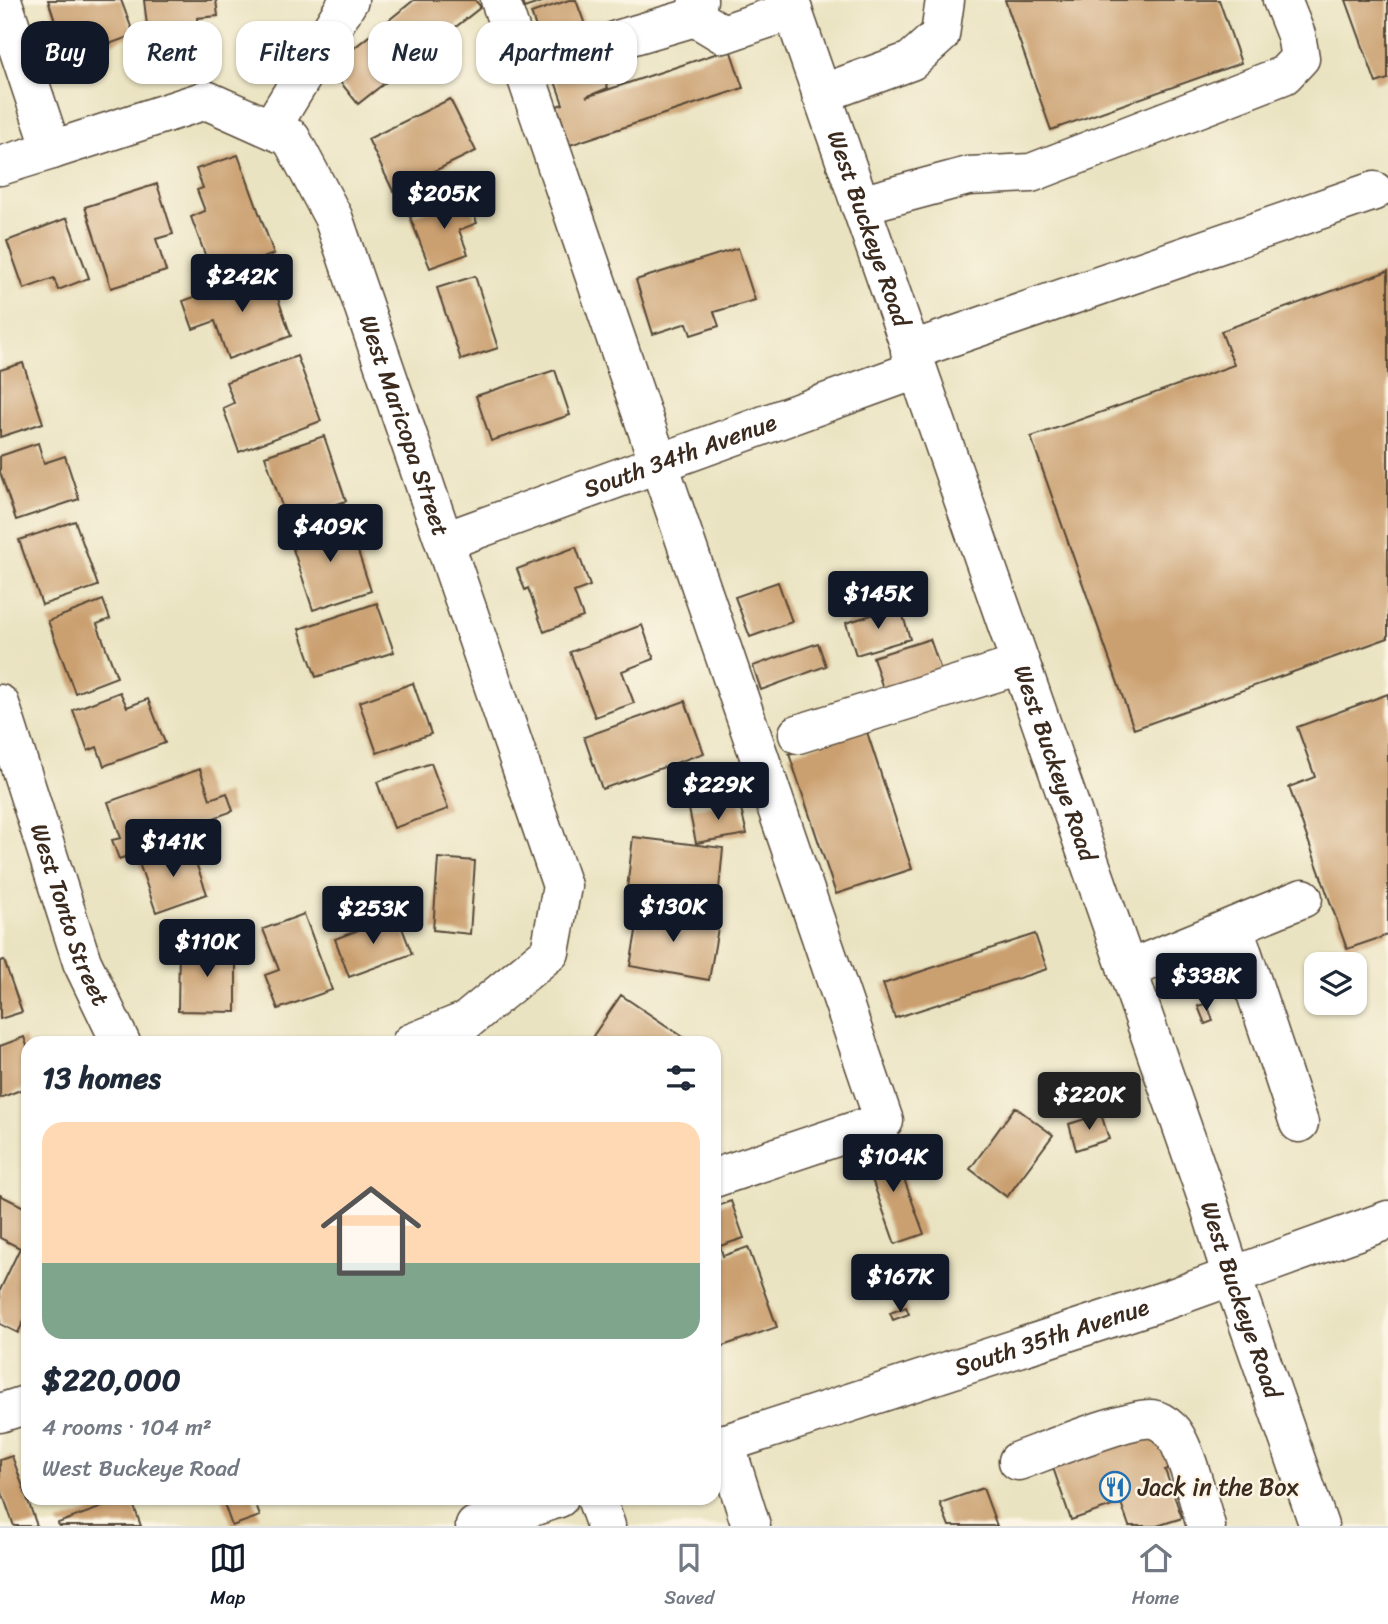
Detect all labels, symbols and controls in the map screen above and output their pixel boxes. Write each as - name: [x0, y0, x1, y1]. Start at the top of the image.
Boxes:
- chip: Buy: [21, 21, 109, 84]
- chip: Rent: [123, 21, 222, 84]
- chip: Filters: [236, 21, 354, 84]
- chip: New: [368, 21, 462, 84]
- chip: Apartment: [476, 21, 637, 84]
- street label: West Buckeye Road: [815, 124, 923, 334]
- pin: $205K: [395, 172, 493, 231]
- text: $205K: [408, 173, 480, 214]
- pin: $242K: [193, 254, 291, 314]
- text: $242K: [207, 256, 277, 297]
- street label: West Maricopa Street: [347, 309, 462, 542]
- street label: South 34th Avenue: [577, 401, 783, 510]
- pin: $409K: [281, 504, 379, 564]
- text: $409K: [294, 506, 366, 547]
- pin: $145K: [829, 572, 927, 631]
- text: $145K: [844, 573, 912, 614]
- street label: West Buckeye Road: [1001, 659, 1109, 868]
- pin: $229K: [669, 762, 767, 822]
- text: $229K: [683, 764, 753, 805]
- street label: West Tonto Street: [18, 818, 121, 1013]
- pin: $141K: [124, 820, 222, 879]
- text: $141K: [141, 821, 205, 862]
- pin: $130K: [624, 884, 722, 944]
- pin: $253K: [324, 886, 422, 946]
- text: $130K: [640, 886, 706, 927]
- text: $253K: [338, 888, 408, 929]
- pin: $110K: [158, 920, 256, 979]
- text: $110K: [175, 921, 239, 962]
- map controls: [1304, 952, 1367, 1015]
- button: layers: [1304, 952, 1367, 1015]
- pin: $338K: [1157, 954, 1255, 1013]
- text: $338K: [1172, 955, 1240, 996]
- text: 13 homes: [42, 1051, 161, 1105]
- icon: filters: [662, 1059, 700, 1097]
- pin: $220K: [1040, 1072, 1138, 1132]
- text: $220K: [1054, 1074, 1124, 1115]
- pin: $104K: [844, 1134, 942, 1194]
- text: $104K: [859, 1136, 927, 1177]
- icon: home: [308, 1168, 434, 1294]
- street label: West Buckeye Road: [1188, 1196, 1294, 1405]
- pin: $167K: [851, 1254, 949, 1314]
- text: $167K: [867, 1256, 933, 1297]
- street label: South 35th Avenue: [949, 1286, 1155, 1388]
- text: $220,000: [42, 1353, 181, 1407]
- text: 4 rooms · 104 m²: [42, 1407, 212, 1448]
- text: West Buckeye Road: [42, 1448, 239, 1489]
- place label: Jack in the Box: [1137, 1466, 1299, 1508]
- restaurant icon: Jack in the Box: [1098, 1470, 1132, 1504]
- tab: Map: [209, 1539, 247, 1614]
- tab: Saved: [664, 1539, 714, 1614]
- tab: Home: [1132, 1539, 1179, 1614]

